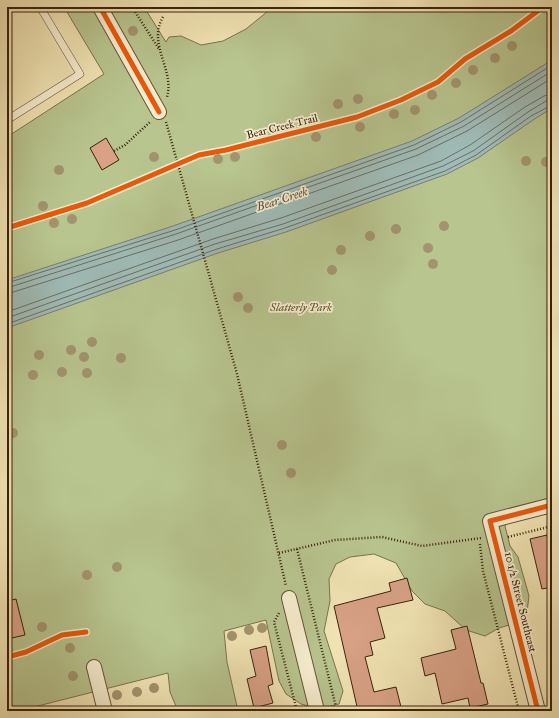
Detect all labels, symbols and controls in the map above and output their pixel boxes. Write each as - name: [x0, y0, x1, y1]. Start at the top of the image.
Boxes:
- street label: Bear Creek Trail: [245, 111, 319, 142]
- water label: Bear Creek: [254, 184, 310, 214]
- park label: Slatterly Park: [269, 301, 332, 314]
- street label: 10 1/2 Street Southeast: [502, 551, 539, 654]

